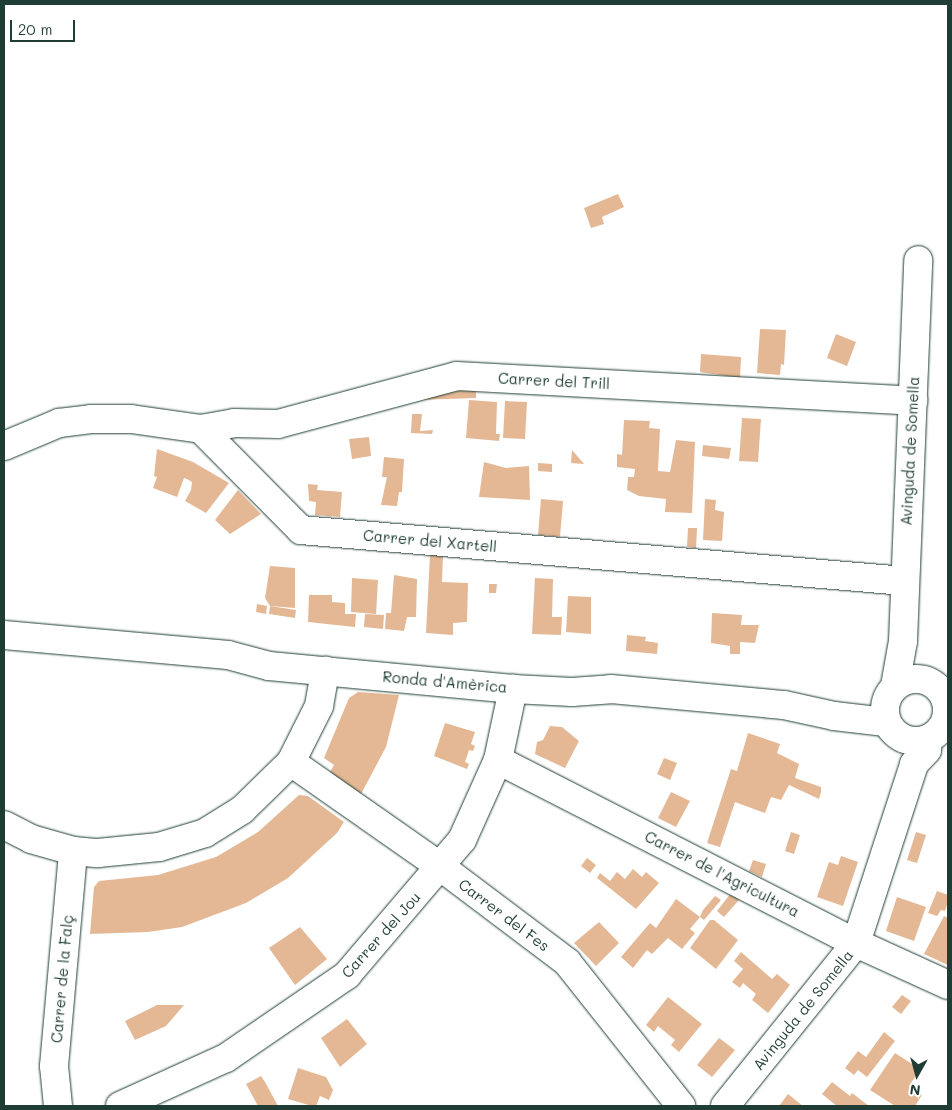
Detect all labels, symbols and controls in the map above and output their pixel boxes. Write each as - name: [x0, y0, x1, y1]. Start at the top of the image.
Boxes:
- scale bar: [12, 10, 78, 42]
- text: 20 m: [18, 19, 52, 39]
- street label: Carrer del Trill: [498, 369, 610, 393]
- street label: Avinguda de Somella: [897, 376, 923, 526]
- street label: Carrer del Xartell: [362, 526, 498, 556]
- street label: Ronda d'Amèrica: [382, 668, 508, 696]
- street label: Carrer de l'Agricultura: [642, 827, 802, 921]
- street label: Carrer del Fes: [455, 875, 553, 955]
- street label: Carrer del Jou: [338, 888, 424, 982]
- street label: Carrer de la Falç: [47, 914, 77, 1044]
- street label: Avinguda de Somella: [749, 946, 857, 1074]
- north arrow: [892, 1050, 942, 1100]
- text: N: [909, 1080, 922, 1100]

